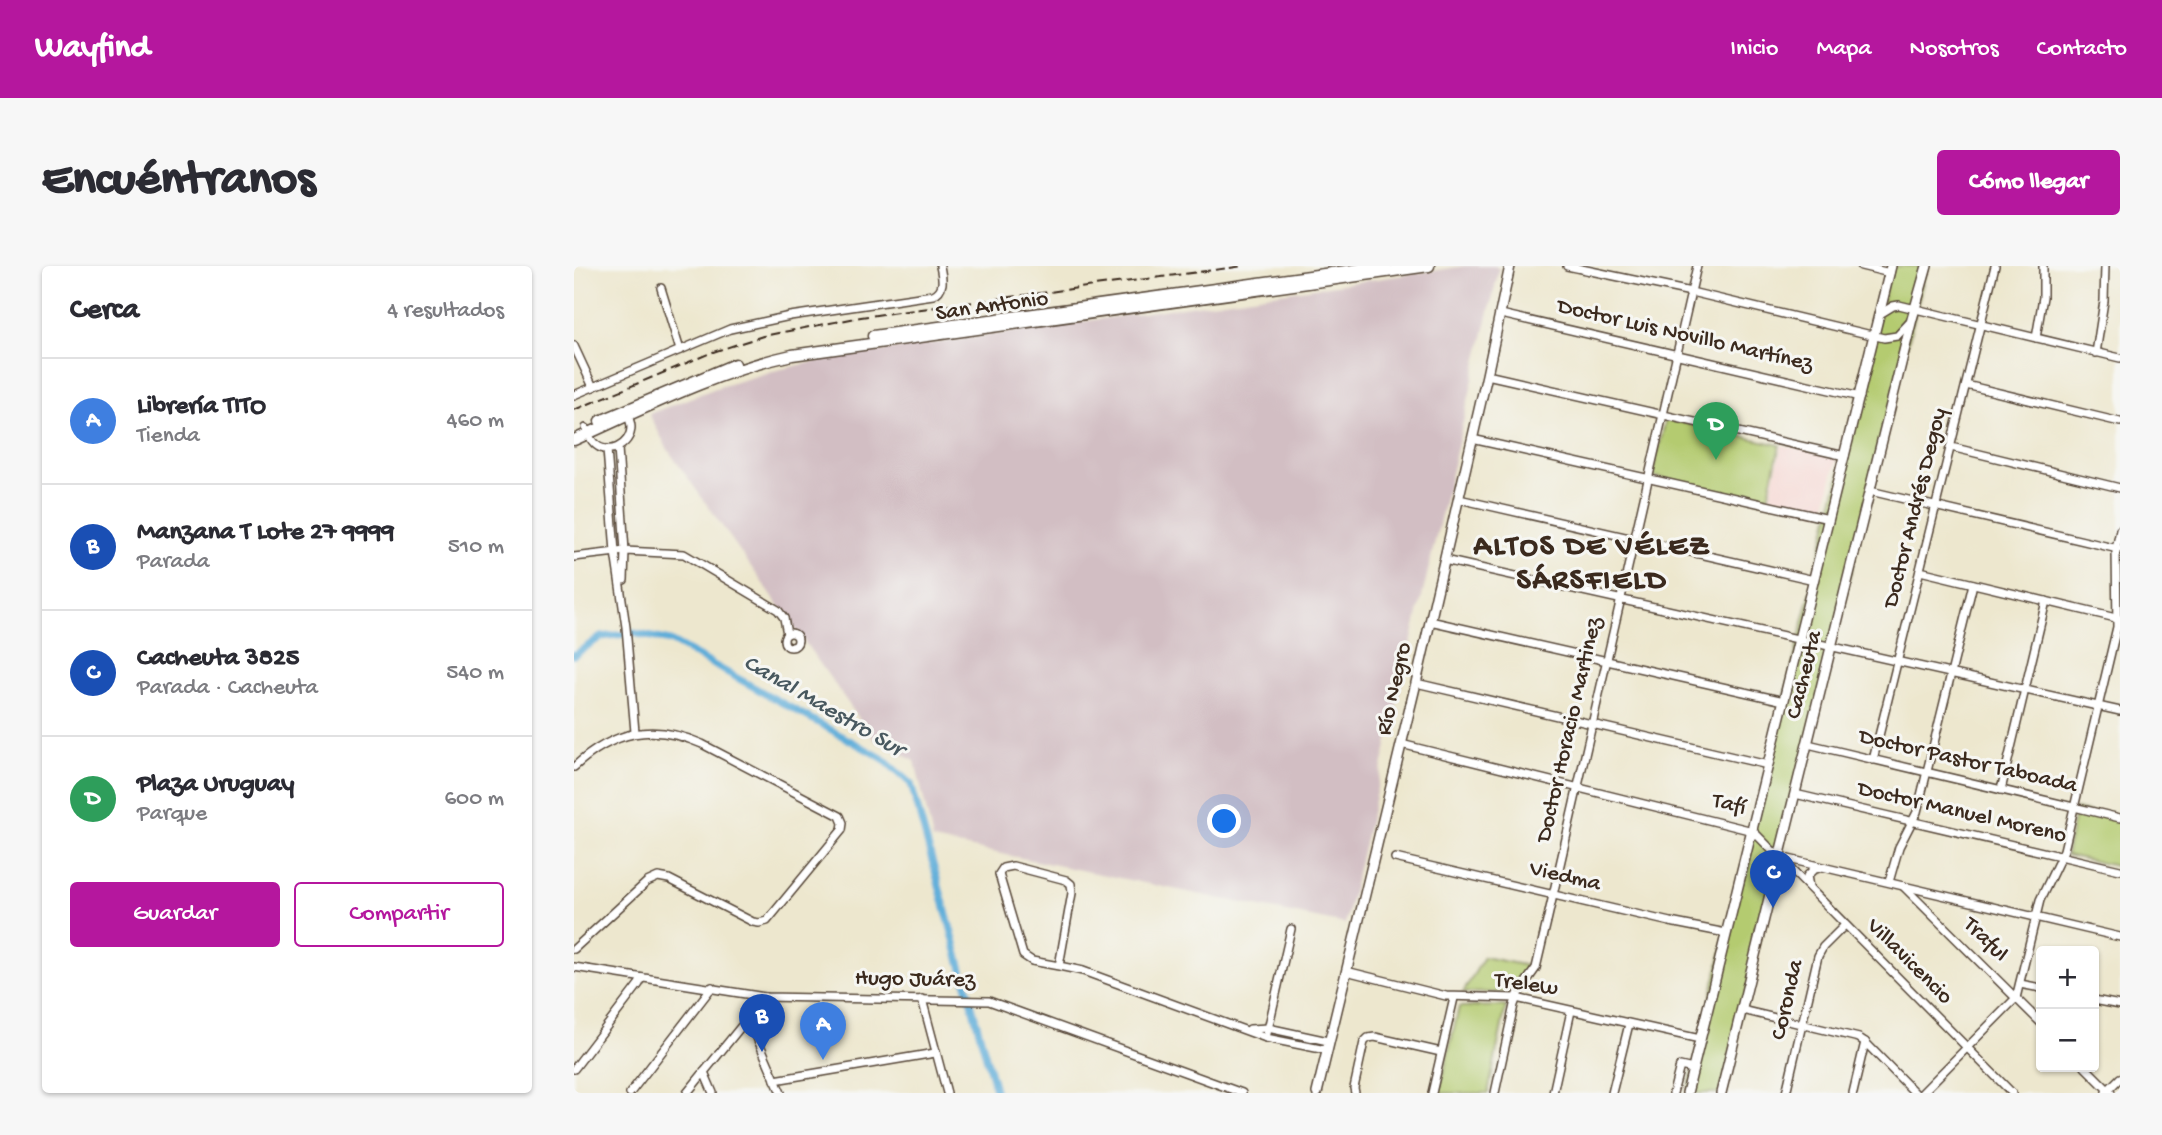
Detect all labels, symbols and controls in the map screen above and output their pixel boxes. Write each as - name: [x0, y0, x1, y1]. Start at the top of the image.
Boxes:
- text: Wayfind: [35, 30, 150, 68]
- text: Inicio: [1730, 35, 1778, 64]
- text: Mapa: [1816, 35, 1872, 64]
- text: Nosotros: [1910, 35, 1999, 64]
- text: Contacto: [2037, 35, 2127, 64]
- button: Cómo llegar: [1937, 150, 2120, 215]
- text: Encuéntranos: [42, 153, 315, 211]
- street label: San Antonio: [934, 286, 1050, 328]
- street label: Doctor Luis Novillo Martínez: [1553, 293, 1816, 379]
- text: Cerca: [70, 294, 139, 329]
- text: 4 resultados: [387, 298, 504, 325]
- text: Librería TITO: [137, 392, 266, 423]
- pin: D: [1693, 402, 1739, 460]
- street label: Doctor Andrés Degoy: [1878, 405, 1954, 613]
- text: A: [86, 408, 100, 435]
- text: 460 m: [447, 408, 504, 435]
- text: Tienda: [137, 423, 200, 450]
- text: Manzana T Lote 27 9999: [137, 518, 395, 549]
- district label: ALTOS DE VÉLEZ SÁRSFIELD: [1472, 530, 1711, 600]
- text: B: [87, 534, 99, 561]
- text: 510 m: [448, 534, 504, 561]
- text: Parada: [137, 549, 210, 576]
- street label: Doctor Horacio Martinez: [1531, 614, 1609, 847]
- street label: Cacheuta: [1781, 627, 1829, 722]
- street label: Río Negro: [1371, 640, 1419, 738]
- text: Cacheuta 3825: [137, 644, 299, 675]
- water label: Canal Maestro Sur: [738, 649, 912, 767]
- text: C: [87, 660, 99, 687]
- text: 540 m: [446, 660, 504, 687]
- text: Parada · Cacheuta: [137, 675, 318, 702]
- street label: Doctor Pastor Taboada: [1854, 723, 2081, 801]
- text: Plaza Uruguay: [137, 770, 294, 801]
- street label: Doctor Manuel Moreno: [1853, 775, 2069, 850]
- text: D: [86, 786, 101, 813]
- text: 600 m: [444, 786, 504, 813]
- street label: Tafí: [1707, 787, 1750, 822]
- text: Parque: [137, 801, 207, 828]
- your location: [1207, 804, 1241, 838]
- pin: C: [1750, 850, 1796, 908]
- street label: Viedma: [1526, 855, 1604, 899]
- button: Guardar: [70, 882, 280, 947]
- button: Compartir: [294, 882, 504, 947]
- street label: Traful: [1955, 910, 2013, 968]
- street label: Villavicencio: [1859, 912, 1958, 1011]
- map controls: [2036, 946, 2099, 1072]
- button: +: [2036, 946, 2099, 1009]
- street label: Coronda: [1766, 956, 1811, 1043]
- street label: Hugo Juárez: [855, 965, 976, 995]
- street label: Trelew: [1491, 967, 1560, 1003]
- pin: B: [739, 994, 785, 1052]
- pin: A: [800, 1002, 846, 1060]
- button: −: [2036, 1009, 2099, 1072]

